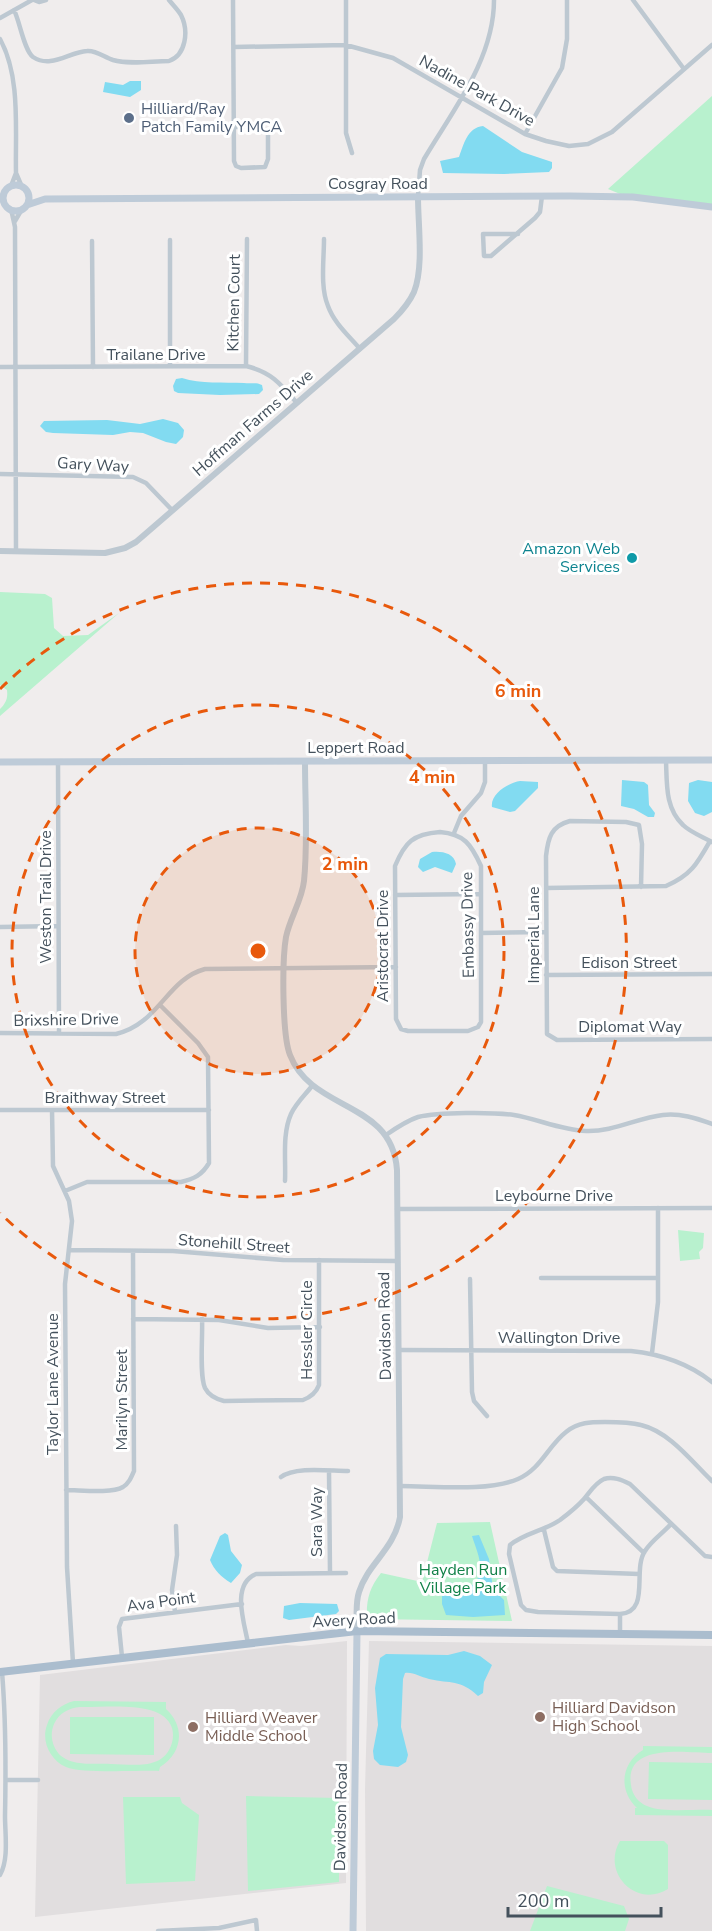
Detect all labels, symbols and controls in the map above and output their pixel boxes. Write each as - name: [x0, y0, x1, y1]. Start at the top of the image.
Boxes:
- street label: Nadine Park Drive: [415, 50, 539, 132]
- place label: Hilliard/Ray Patch Family YMCA: [141, 98, 283, 138]
- marker: Hilliard/Ray Patch Family YMCA: [122, 111, 136, 125]
- street label: Cosgray Road: [328, 173, 428, 195]
- street label: Kitchen Court: [222, 254, 246, 352]
- street label: Trailane Drive: [106, 344, 206, 366]
- street label: Hoffman Farms Drive: [188, 365, 318, 481]
- street label: Gary Way: [56, 452, 130, 478]
- place label: Amazon Web Services: [522, 538, 620, 578]
- marker: Amazon Web Services: [625, 551, 639, 565]
- text: 6 min: [495, 679, 541, 703]
- street label: Leppert Road: [307, 737, 405, 759]
- text: 4 min: [409, 765, 455, 789]
- street label: Weston Trail Drive: [35, 830, 57, 964]
- text: 2 min: [322, 852, 368, 876]
- street label: Embassy Drive: [456, 872, 480, 978]
- street label: Imperial Lane: [523, 886, 545, 984]
- street label: Aristocrat Drive: [372, 890, 394, 1002]
- centre of rings: [248, 941, 268, 961]
- street label: Edison Street: [581, 952, 677, 974]
- street label: Brixshire Drive: [13, 1008, 119, 1032]
- street label: Diplomat Way: [578, 1016, 683, 1038]
- street label: Braithway Street: [45, 1087, 166, 1109]
- street label: Leybourne Drive: [495, 1185, 613, 1207]
- street label: Stonehill Street: [177, 1229, 291, 1259]
- street label: Davidson Road: [373, 1272, 397, 1380]
- street label: Hessler Circle: [296, 1280, 318, 1380]
- street label: Taylor Lane Avenue: [42, 1313, 64, 1455]
- street label: Wallington Drive: [498, 1327, 620, 1349]
- street label: Marilyn Street: [111, 1349, 133, 1451]
- street label: Sara Way: [306, 1486, 328, 1557]
- park label: Hayden Run Village Park: [419, 1559, 507, 1599]
- street label: Ava Point: [125, 1586, 197, 1618]
- street label: Avery Road: [312, 1607, 396, 1633]
- place label: Hilliard Davidson High School: [552, 1697, 676, 1737]
- place label: Hilliard Weaver Middle School: [205, 1707, 318, 1747]
- marker: Hilliard Davidson High School: [533, 1710, 547, 1724]
- marker: Hilliard Weaver Middle School: [186, 1720, 200, 1734]
- street label: Davidson Road: [329, 1763, 353, 1871]
- scale bar: [508, 1880, 661, 1918]
- text: 200 m: [517, 1889, 569, 1913]

